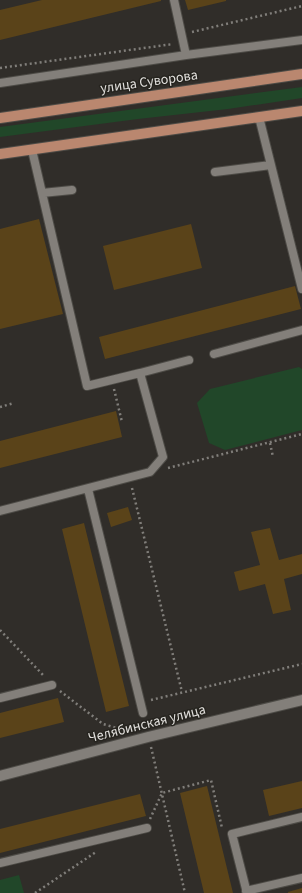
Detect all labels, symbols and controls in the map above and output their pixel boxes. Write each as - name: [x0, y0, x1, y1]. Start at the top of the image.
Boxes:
- street label: улица Суворова: [99, 65, 199, 99]
- street label: Челябинская улица: [86, 700, 208, 748]

